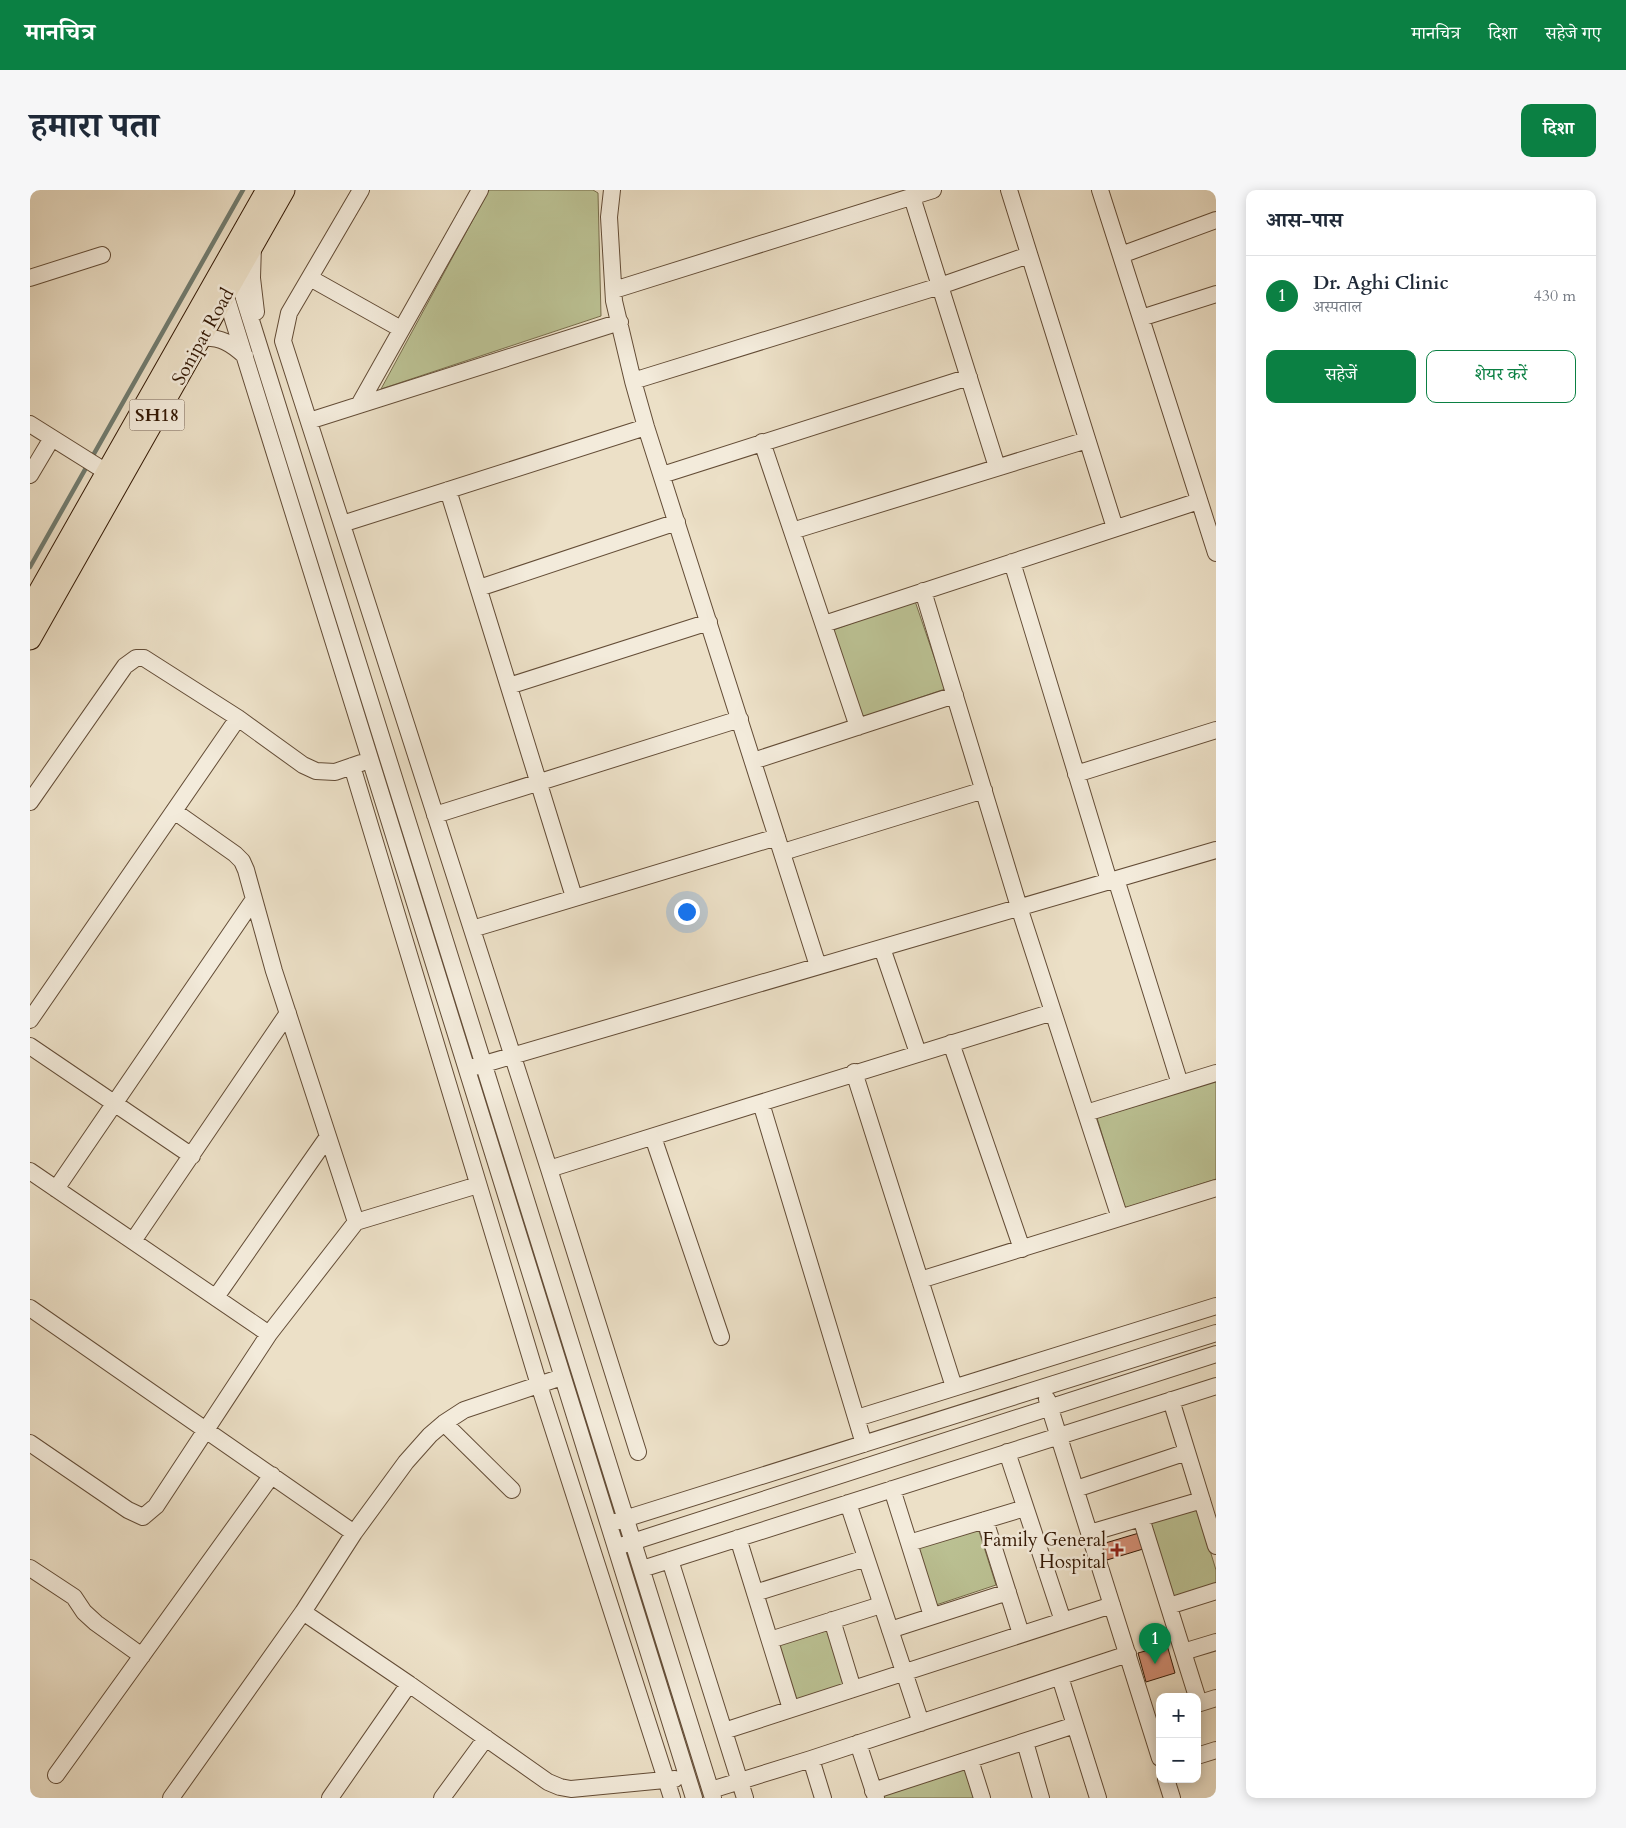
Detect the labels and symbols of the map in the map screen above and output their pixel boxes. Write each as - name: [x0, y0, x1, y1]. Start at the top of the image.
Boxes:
- street label: Sonipat Road: [166, 283, 240, 390]
- road number: SH18: [130, 400, 184, 430]
- your location: [674, 899, 700, 925]
- place label: Family General Hospital: [983, 1527, 1106, 1575]
- marker: Family General Hospital: [1110, 1543, 1124, 1557]
- pin: 1: [1139, 1623, 1171, 1664]

